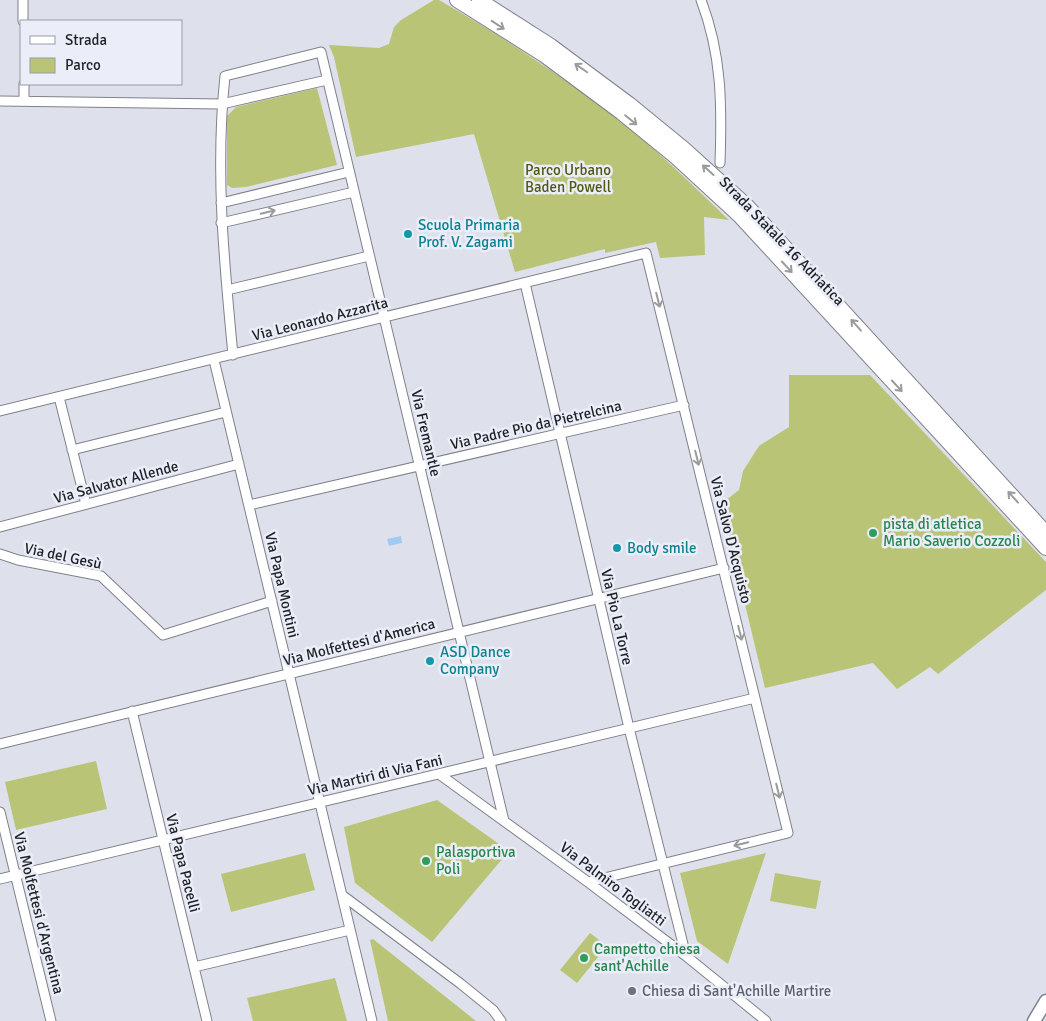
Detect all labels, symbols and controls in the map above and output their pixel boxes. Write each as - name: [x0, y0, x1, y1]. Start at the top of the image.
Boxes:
- legend: [20, 20, 182, 85]
- one-way arrow: [491, 21, 505, 31]
- text: Strada: [65, 31, 107, 49]
- text: Parco: [65, 56, 101, 74]
- one-way arrow: [574, 63, 588, 73]
- one-way arrow: [624, 114, 637, 125]
- park label: Parco Urbano Baden Powell: [525, 161, 611, 196]
- one-way arrow: [701, 164, 714, 176]
- street label: Strada Statale 16 Adriatica: [716, 173, 848, 309]
- one-way arrow: [260, 207, 276, 216]
- place label: Scuola Primaria Prof. V. Zagami: [418, 216, 520, 251]
- marker: Scuola Primaria Prof. V. Zagami: [402, 228, 414, 240]
- one-way arrow: [781, 260, 793, 273]
- one-way arrow: [654, 292, 663, 308]
- street label: Via Leonardo Azzarita: [250, 293, 390, 345]
- one-way arrow: [850, 319, 862, 332]
- one-way arrow: [891, 380, 903, 393]
- street label: Via Fremantle: [407, 388, 445, 478]
- street label: Via Padre Pio da Pietrelcina: [449, 397, 623, 453]
- one-way arrow: [693, 450, 702, 466]
- street label: Via Salvator Allende: [52, 457, 180, 507]
- street label: Via Salvo D'Acquisto: [707, 475, 756, 605]
- one-way arrow: [1007, 490, 1019, 503]
- place label: pista di atletica Mario Saverio Cozzoli: [883, 515, 1020, 550]
- marker: pista di atletica Mario Saverio Cozzoli: [867, 527, 879, 539]
- street label: Via Papa Montini: [261, 530, 303, 640]
- street label: Via del Gesù: [23, 539, 103, 573]
- place label: Body smile: [627, 539, 696, 557]
- marker: Body smile: [611, 542, 623, 554]
- street label: Via Pio La Torre: [597, 567, 637, 667]
- street label: Via Molfettesi d'America: [281, 614, 437, 670]
- one-way arrow: [736, 624, 745, 640]
- place label: ASD Dance Company: [440, 643, 510, 678]
- marker: ASD Dance Company: [424, 655, 436, 667]
- street label: Via Martiri di Via Fani: [306, 751, 444, 799]
- one-way arrow: [774, 782, 783, 798]
- street label: Via Papa Pacelli: [162, 812, 204, 914]
- street label: Via Molfettesi d'Argentina: [10, 830, 68, 996]
- street label: Via Palmiro Togliatti: [556, 838, 670, 930]
- one-way arrow: [733, 840, 749, 849]
- place label: Palasportiva Poli: [436, 843, 516, 878]
- marker: Palasportiva Poli: [420, 855, 432, 867]
- place label: Campetto chiesa sant'Achille: [594, 940, 700, 975]
- marker: Campetto chiesa sant'Achille: [578, 952, 590, 964]
- place label: Chiesa di Sant'Achille Martire: [642, 982, 831, 1000]
- marker: Chiesa di Sant'Achille Martire: [626, 985, 638, 997]

